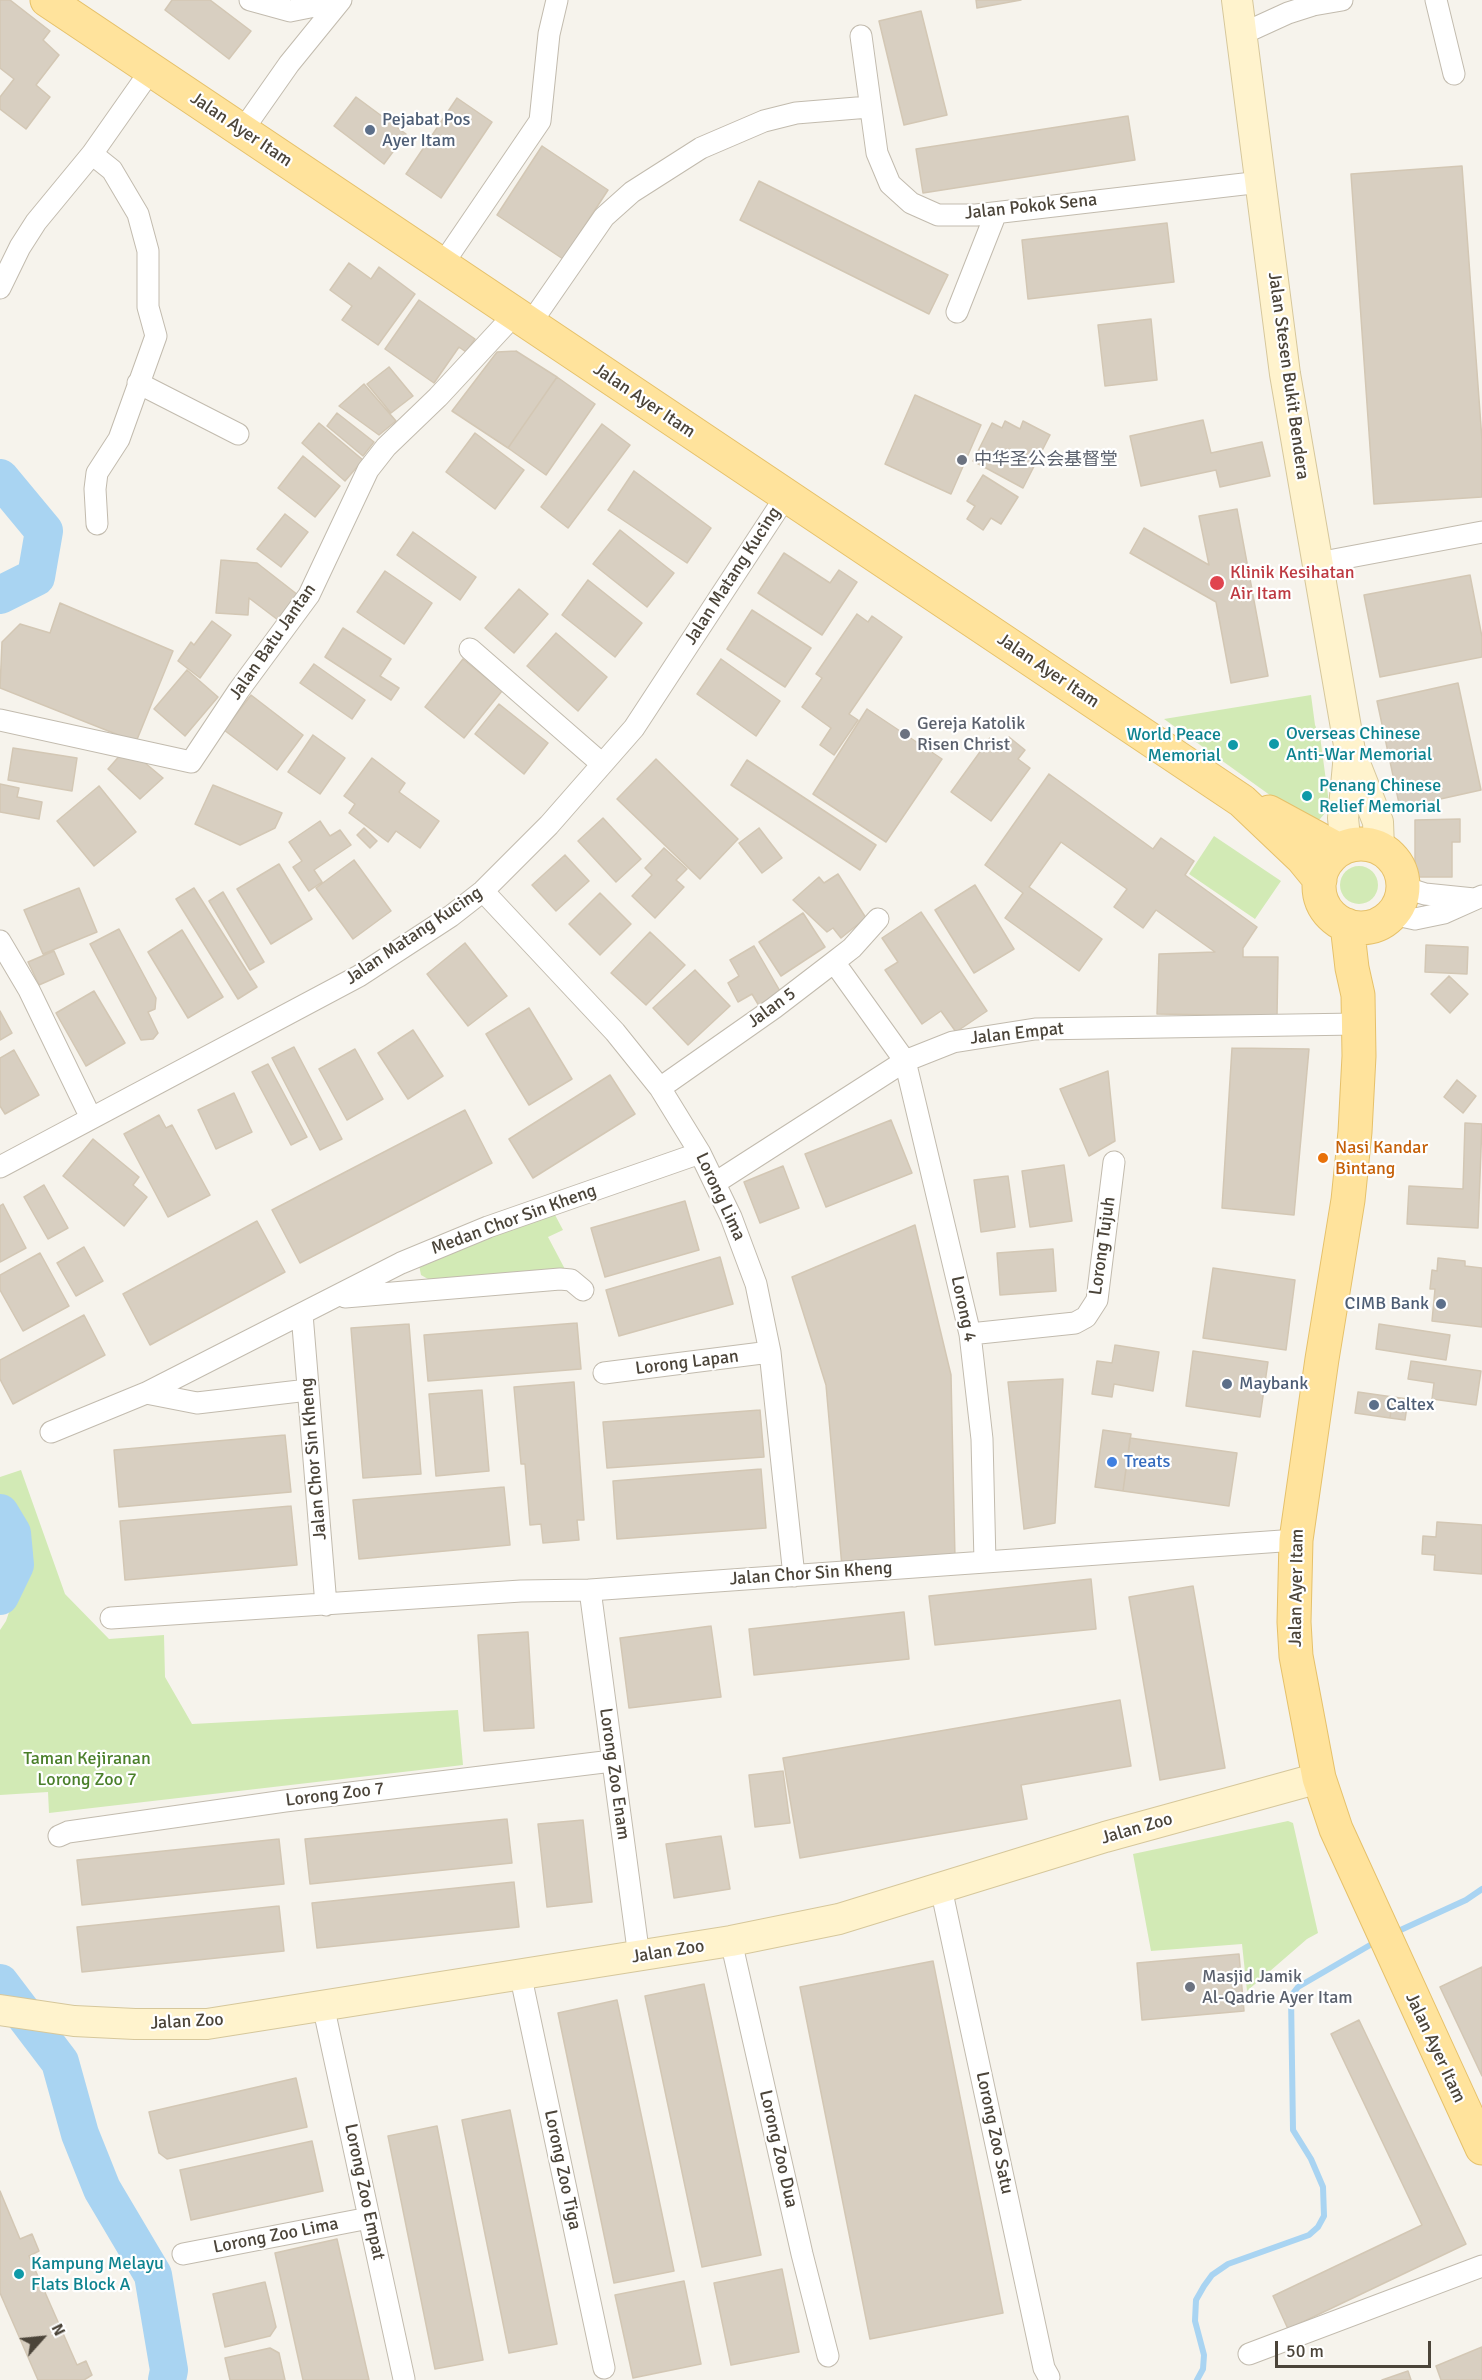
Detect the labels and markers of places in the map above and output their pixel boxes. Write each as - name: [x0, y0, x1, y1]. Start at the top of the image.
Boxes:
- place label: Pejabat Pos Ayer Itam: [382, 109, 470, 152]
- marker: Pejabat Pos Ayer Itam: [363, 123, 377, 137]
- place label: 中华圣公会基督堂: [974, 449, 1118, 471]
- marker: 中华圣公会基督堂: [955, 453, 969, 467]
- place label: Klinik Kesihatan Air Itam: [1230, 562, 1355, 604]
- marker: Klinik Kesihatan Air Itam: [1208, 574, 1226, 592]
- place label: Gereja Katolik Risen Christ: [917, 713, 1025, 756]
- place label: Overseas Chinese Anti-War Memorial: [1286, 723, 1432, 766]
- place label: World Peace Memorial: [1127, 724, 1221, 766]
- marker: Gereja Katolik Risen Christ: [898, 727, 912, 741]
- marker: Overseas Chinese Anti-War Memorial: [1267, 737, 1281, 751]
- marker: World Peace Memorial: [1226, 738, 1240, 752]
- place label: Penang Chinese Relief Memorial: [1319, 775, 1441, 818]
- marker: Penang Chinese Relief Memorial: [1300, 789, 1314, 803]
- place label: Nasi Kandar Bintang: [1335, 1137, 1428, 1180]
- marker: Nasi Kandar Bintang: [1316, 1151, 1330, 1165]
- place label: CIMB Bank: [1345, 1293, 1429, 1315]
- marker: CIMB Bank: [1434, 1297, 1448, 1311]
- place label: Maybank: [1239, 1373, 1308, 1395]
- marker: Maybank: [1220, 1377, 1234, 1391]
- place label: Caltex: [1386, 1394, 1434, 1416]
- marker: Caltex: [1367, 1398, 1381, 1412]
- place label: Treats: [1124, 1451, 1170, 1473]
- marker: Treats: [1105, 1455, 1119, 1469]
- place label: Masjid Jamik Al-Qadrie Ayer Itam: [1202, 1966, 1353, 2008]
- marker: Masjid Jamik Al-Qadrie Ayer Itam: [1183, 1980, 1197, 1994]
- place label: Kampung Melayu Flats Block A: [31, 2253, 164, 2296]
- marker: Kampung Melayu Flats Block A: [12, 2267, 26, 2281]

